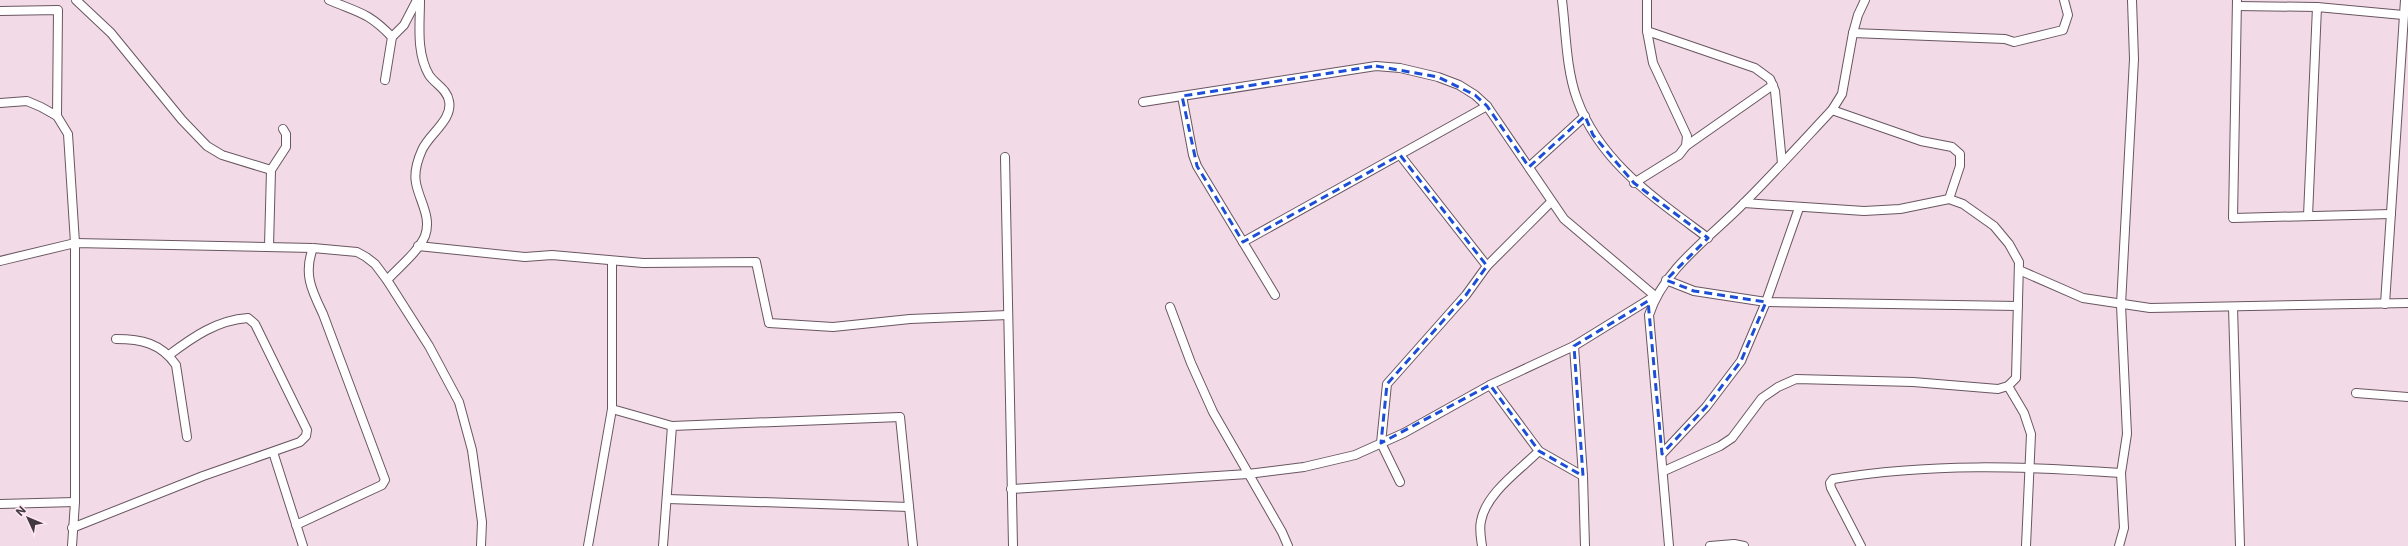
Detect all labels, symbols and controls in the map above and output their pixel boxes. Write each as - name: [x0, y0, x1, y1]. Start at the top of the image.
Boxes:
- north arrow: [8, 498, 48, 538]
- text: N: [13, 503, 29, 519]

